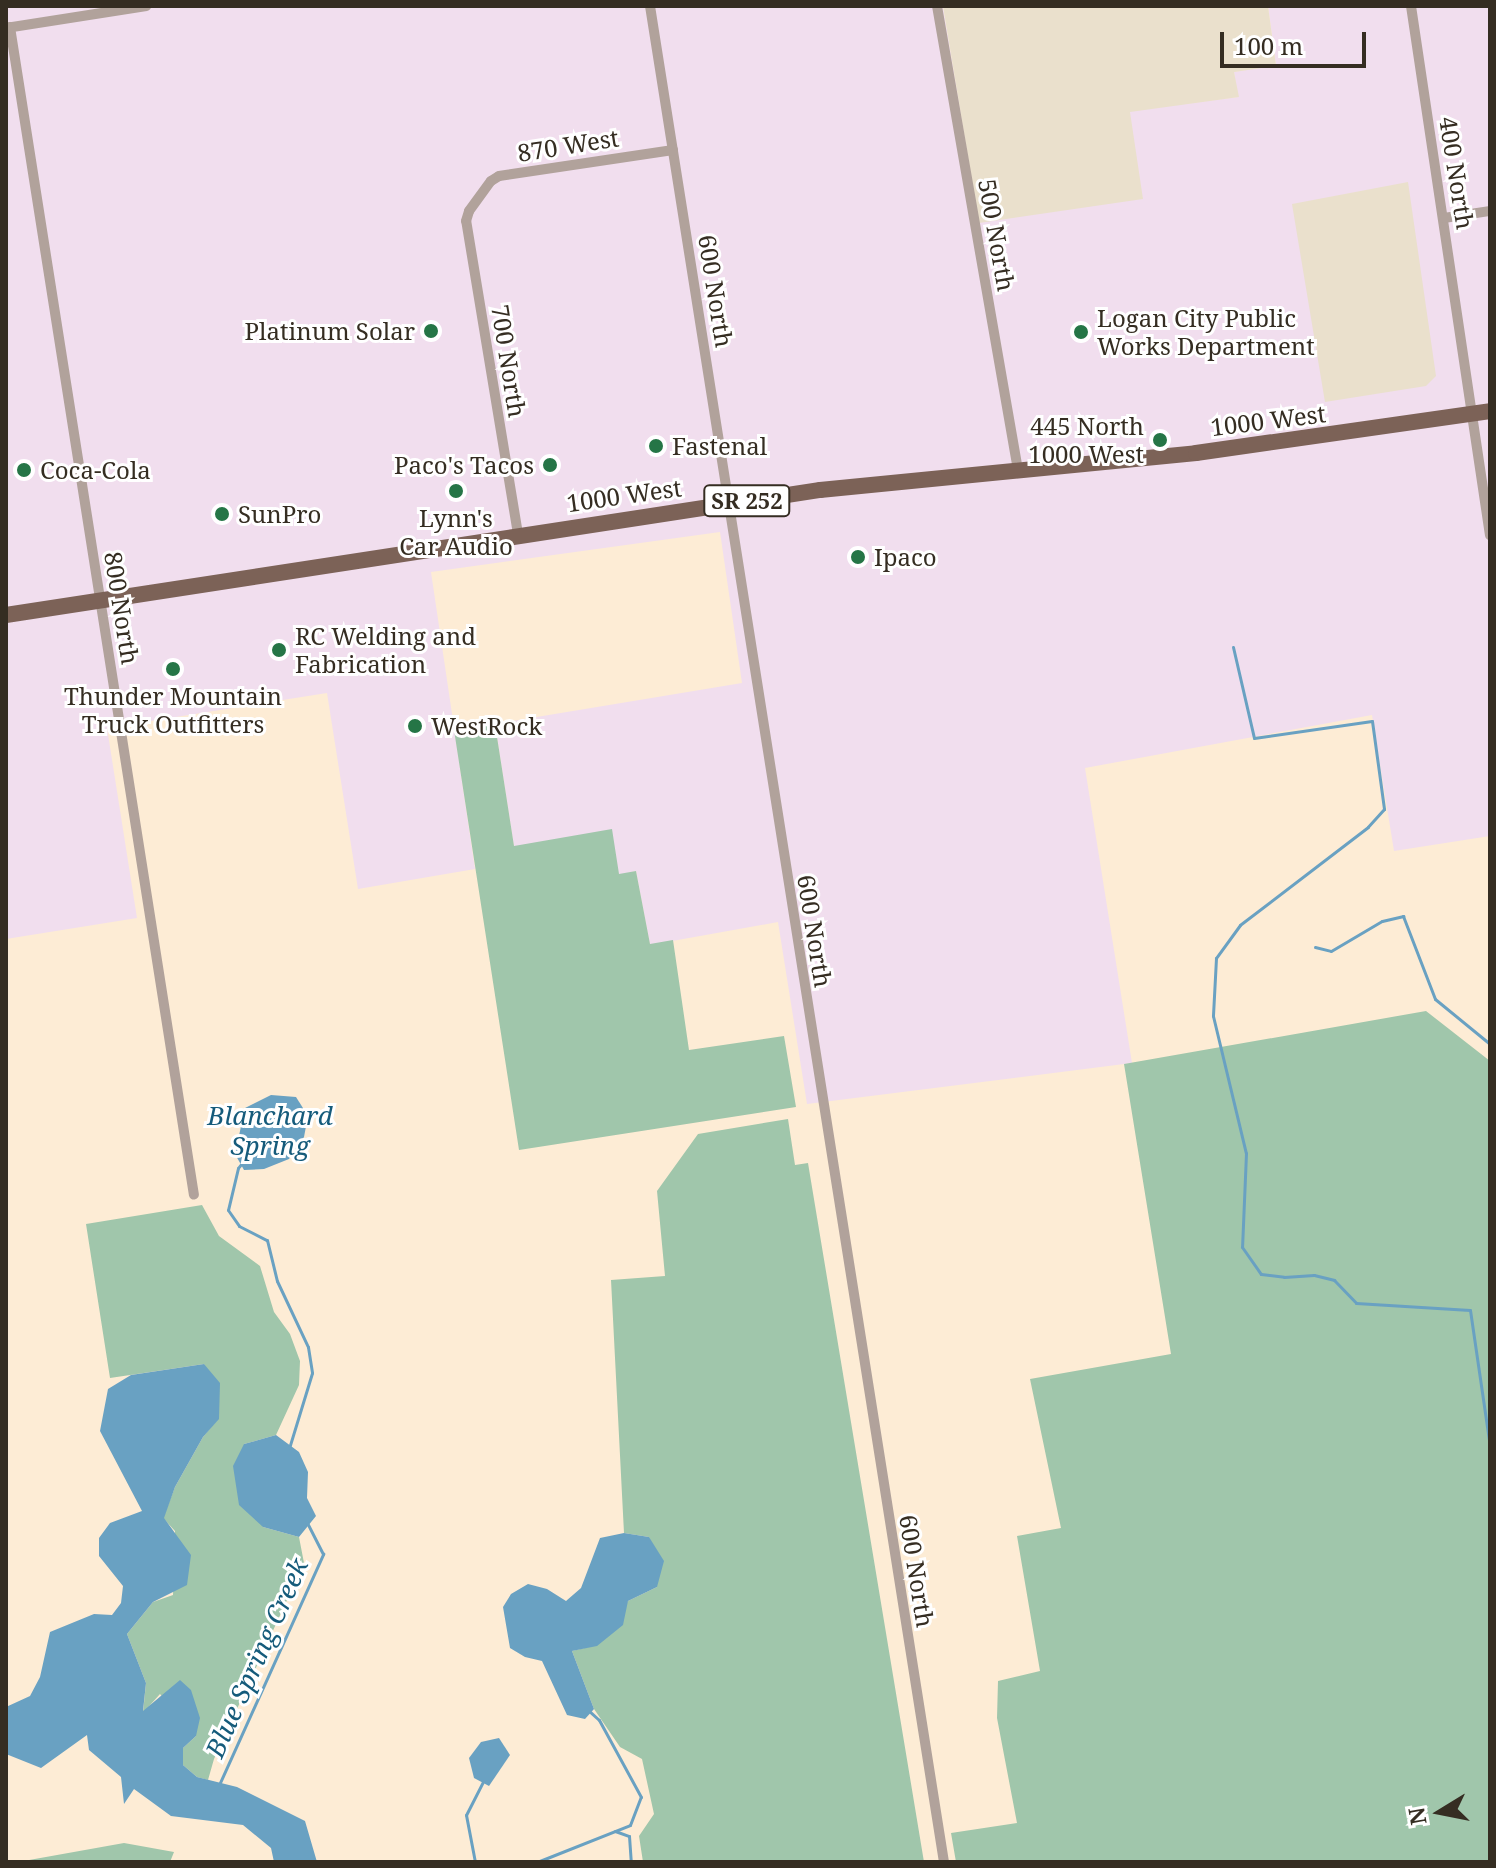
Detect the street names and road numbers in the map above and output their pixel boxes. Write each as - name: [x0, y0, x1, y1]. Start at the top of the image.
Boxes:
- street label: 400 North: [1434, 115, 1480, 231]
- street label: 870 West: [515, 123, 621, 167]
- street label: 500 North: [973, 177, 1021, 293]
- street label: 600 North: [693, 233, 739, 349]
- street label: 700 North: [486, 303, 532, 419]
- street label: 1000 West: [1209, 399, 1327, 441]
- street label: 1000 West: [565, 473, 683, 517]
- road number: SR 252: [703, 483, 791, 519]
- street label: 800 North: [99, 550, 145, 666]
- street label: 600 North: [792, 873, 838, 989]
- street label: 600 North: [894, 1513, 940, 1629]

